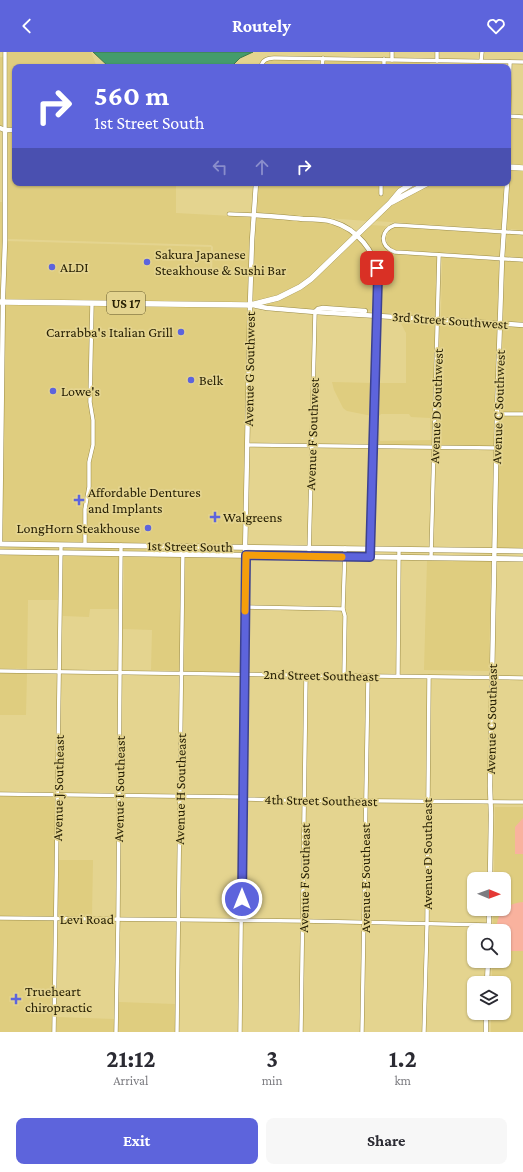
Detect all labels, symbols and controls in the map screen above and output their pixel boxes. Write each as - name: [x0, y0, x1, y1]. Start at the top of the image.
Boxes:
- icon: back: [16, 15, 38, 37]
- icon: heart: [485, 15, 507, 37]
- text: Routely: [232, 16, 291, 36]
- icon: right: [28, 80, 80, 132]
- text: 560 m: [94, 80, 169, 111]
- text: 1st Street South: [94, 113, 204, 133]
- icon: left: [209, 156, 231, 178]
- icon: ahead: [251, 156, 273, 178]
- icon: right: [293, 156, 315, 178]
- place label: Sakura Japanese Steakhouse & Sushi Bar: [155, 246, 286, 278]
- pin: [360, 251, 394, 285]
- marker: Sakura Japanese Steakhouse & Sushi Bar: [142, 257, 152, 267]
- icon: arrive: [366, 257, 388, 279]
- place label: ALDI: [60, 259, 89, 275]
- marker: ALDI: [47, 262, 57, 272]
- road number: US 17: [107, 292, 145, 314]
- street label: 3rd Street Southwest: [391, 308, 509, 332]
- street label: Avenue G Southwest: [240, 311, 258, 427]
- place label: Carrabba's Italian Grill: [46, 324, 173, 340]
- marker: Carrabba's Italian Grill: [176, 327, 186, 337]
- street label: Avenue D Southwest: [426, 348, 446, 464]
- street label: Avenue C Southwest: [488, 349, 508, 464]
- place label: Belk: [199, 372, 223, 388]
- marker: Belk: [186, 375, 196, 385]
- street label: Avenue F Southwest: [302, 377, 322, 491]
- place label: Lowe's: [61, 383, 100, 399]
- marker: Lowe's: [48, 386, 58, 396]
- place label: Affordable Dentures and Implants: [88, 484, 201, 516]
- marker: Affordable Dentures and Implants: [73, 494, 85, 506]
- place label: Walgreens: [223, 509, 282, 525]
- marker: Walgreens: [210, 512, 220, 522]
- place label: LongHorn Steakhouse: [17, 520, 140, 536]
- marker: LongHorn Steakhouse: [143, 523, 153, 533]
- street label: 1st Street South: [147, 537, 234, 555]
- street label: Avenue C Southeast: [482, 663, 500, 774]
- street label: 2nd Street Southeast: [263, 666, 379, 684]
- street label: Avenue H Southeast: [171, 733, 189, 845]
- street label: Avenue J Southeast: [49, 734, 67, 841]
- street label: Avenue I Southeast: [110, 735, 128, 842]
- street label: 4th Street Southeast: [264, 791, 378, 809]
- street label: Avenue D Southeast: [419, 798, 435, 910]
- street label: Avenue F Southeast: [295, 823, 313, 933]
- street label: Avenue E Southeast: [357, 823, 373, 933]
- north arrow: [467, 872, 511, 916]
- map controls: [467, 872, 511, 1020]
- position arrow: [221, 878, 263, 920]
- street label: Levi Road: [60, 911, 115, 927]
- button: search: [467, 924, 511, 968]
- button: layers: [467, 976, 511, 1020]
- place label: Trueheart chiropractic: [25, 983, 92, 1015]
- marker: Trueheart chiropractic: [10, 993, 22, 1005]
- text: 21:12: [106, 1045, 155, 1072]
- text: 3: [266, 1045, 278, 1072]
- text: 1.2: [389, 1045, 417, 1072]
- text: Arrival: [113, 1073, 149, 1088]
- text: min: [262, 1073, 283, 1088]
- text: km: [394, 1073, 411, 1088]
- button: Exit: [16, 1118, 258, 1164]
- button: Share: [266, 1118, 507, 1164]

